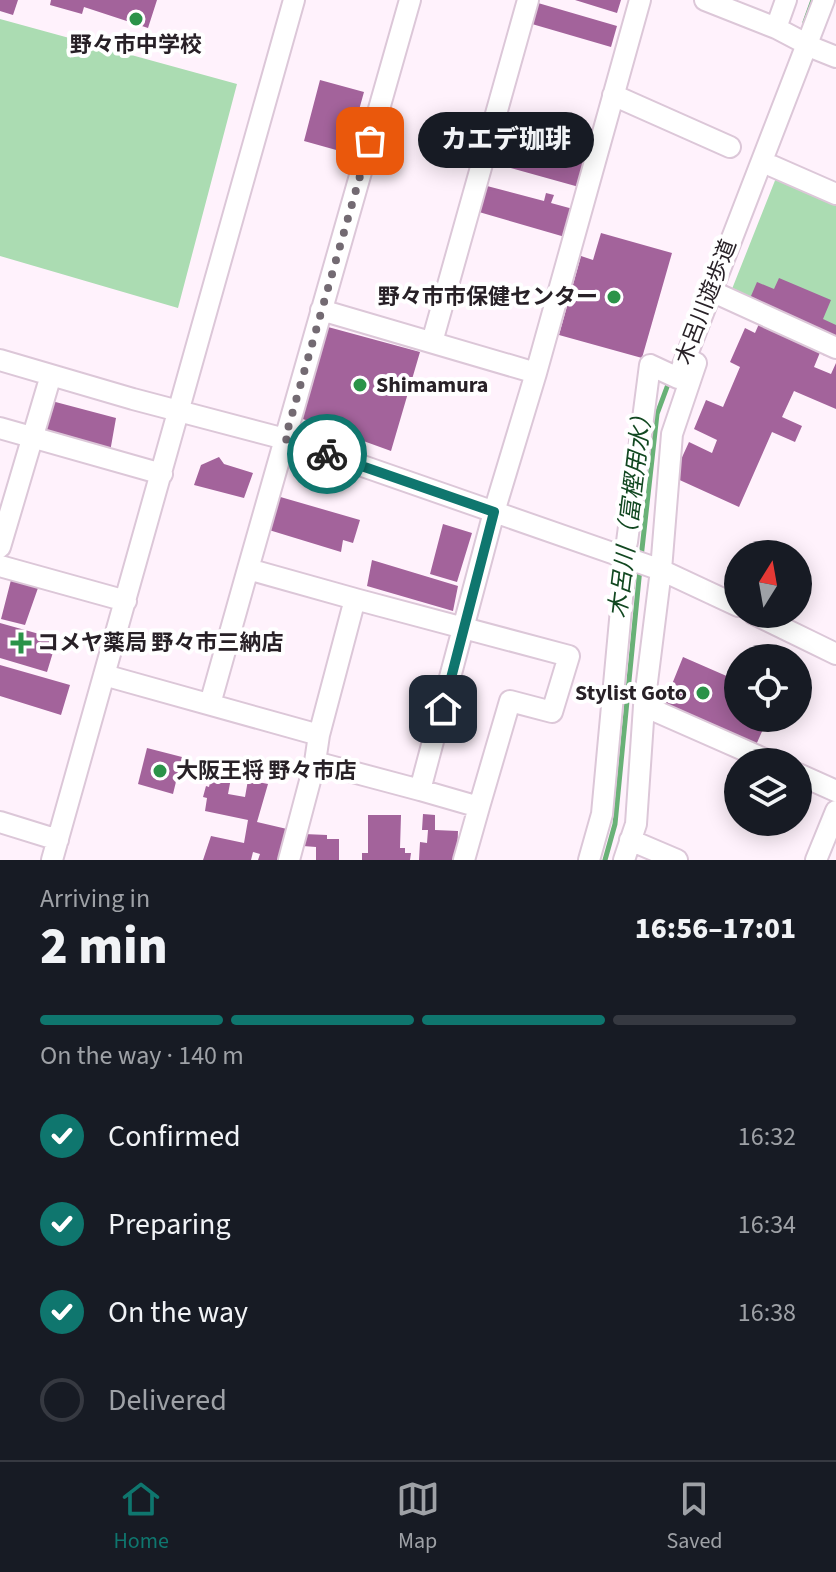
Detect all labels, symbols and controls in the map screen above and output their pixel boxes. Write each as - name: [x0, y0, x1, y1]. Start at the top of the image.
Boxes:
- marker: 野々市中学校: [127, 10, 145, 28]
- place label: 野々市中学校: [70, 29, 202, 61]
- pin: [336, 107, 404, 175]
- callout: カエデ珈琲: [418, 113, 594, 169]
- icon: bag: [348, 119, 392, 163]
- text: カエデ珈琲: [441, 121, 571, 158]
- street label: 木呂川遊歩道: [667, 235, 745, 369]
- place label: 野々市市保健センター: [378, 281, 598, 313]
- marker: 野々市市保健センター: [605, 288, 623, 306]
- place label: Shimamura: [376, 369, 488, 401]
- marker: Shimamura: [351, 376, 369, 394]
- water label: 木呂川（富樫用水）: [600, 402, 662, 620]
- courier: [287, 414, 367, 494]
- icon: bike: [305, 432, 349, 476]
- north arrow: [724, 540, 812, 628]
- map controls: [724, 540, 812, 836]
- place label: コメヤ薬局 野々市三納店: [37, 627, 283, 659]
- marker: コメヤ薬局 野々市三納店: [12, 634, 30, 652]
- button: locate: [724, 644, 812, 732]
- pin: [409, 675, 477, 743]
- place label: Stylist Goto: [575, 677, 687, 709]
- marker: Stylist Goto: [694, 684, 712, 702]
- icon: home: [421, 687, 465, 731]
- button: layers: [724, 748, 812, 836]
- place label: 大阪王将 野々市店: [176, 755, 356, 787]
- marker: 大阪王将 野々市店: [151, 762, 169, 780]
- text: Arriving in: [40, 880, 150, 917]
- text: 16:56–17:01: [635, 907, 796, 950]
- text: 2 min: [40, 910, 168, 984]
- text: On the way · 140 m: [40, 1037, 244, 1074]
- icon: check: [40, 1114, 84, 1158]
- text: Confirmed: [108, 1115, 241, 1158]
- text: 16:32: [738, 1118, 796, 1155]
- icon: check: [40, 1202, 84, 1246]
- text: Preparing: [108, 1203, 231, 1246]
- text: 16:34: [738, 1206, 796, 1243]
- icon: check: [40, 1290, 84, 1334]
- text: On the way: [108, 1291, 248, 1334]
- text: 16:38: [738, 1294, 796, 1331]
- text: Delivered: [108, 1379, 227, 1422]
- tab: Home: [113, 1477, 169, 1557]
- tab: Map: [396, 1477, 440, 1557]
- tab: Saved: [666, 1477, 723, 1557]

